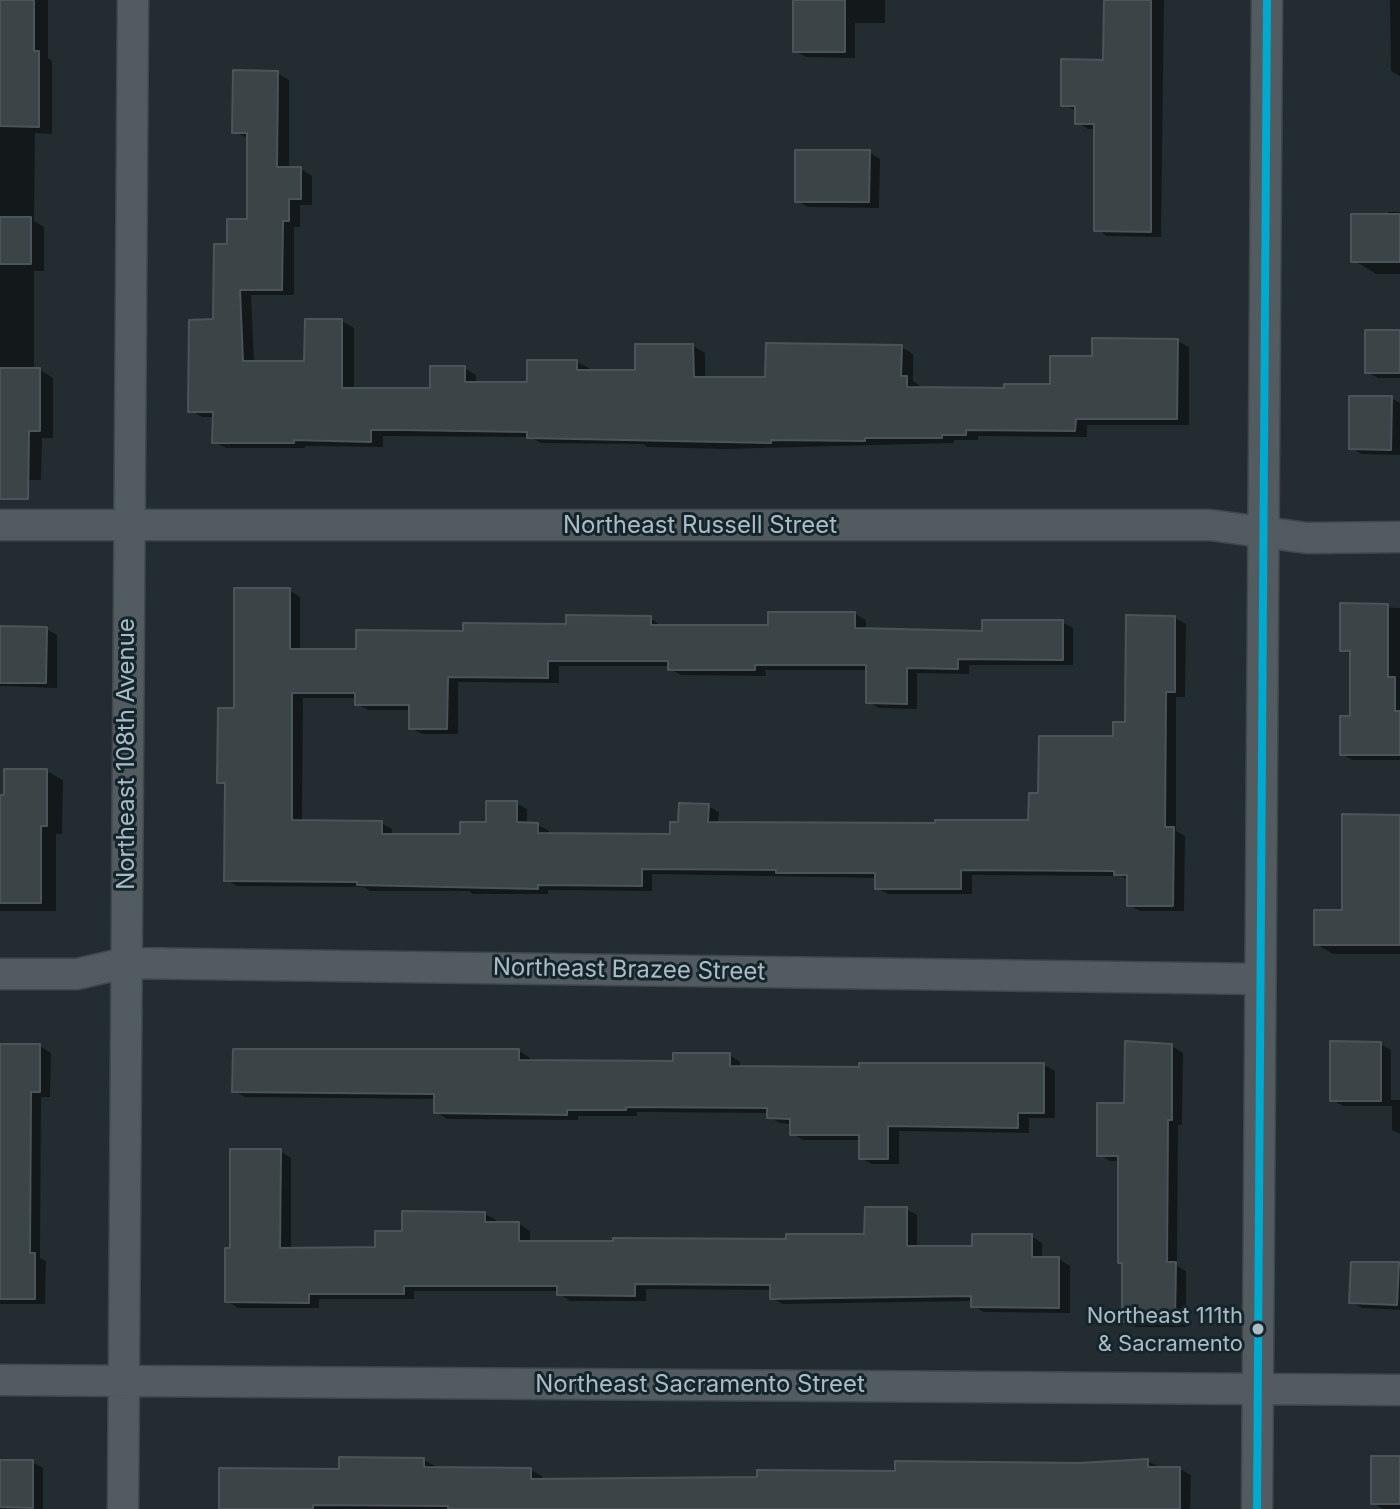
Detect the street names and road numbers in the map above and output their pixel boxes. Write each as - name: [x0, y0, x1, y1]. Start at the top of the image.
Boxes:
- street label: Northeast Russell Street: [563, 512, 837, 540]
- street label: Northeast 108th Avenue: [113, 618, 141, 890]
- street label: Northeast Brazee Street: [493, 953, 765, 987]
- street label: Northeast Sacramento Street: [535, 1371, 865, 1399]

